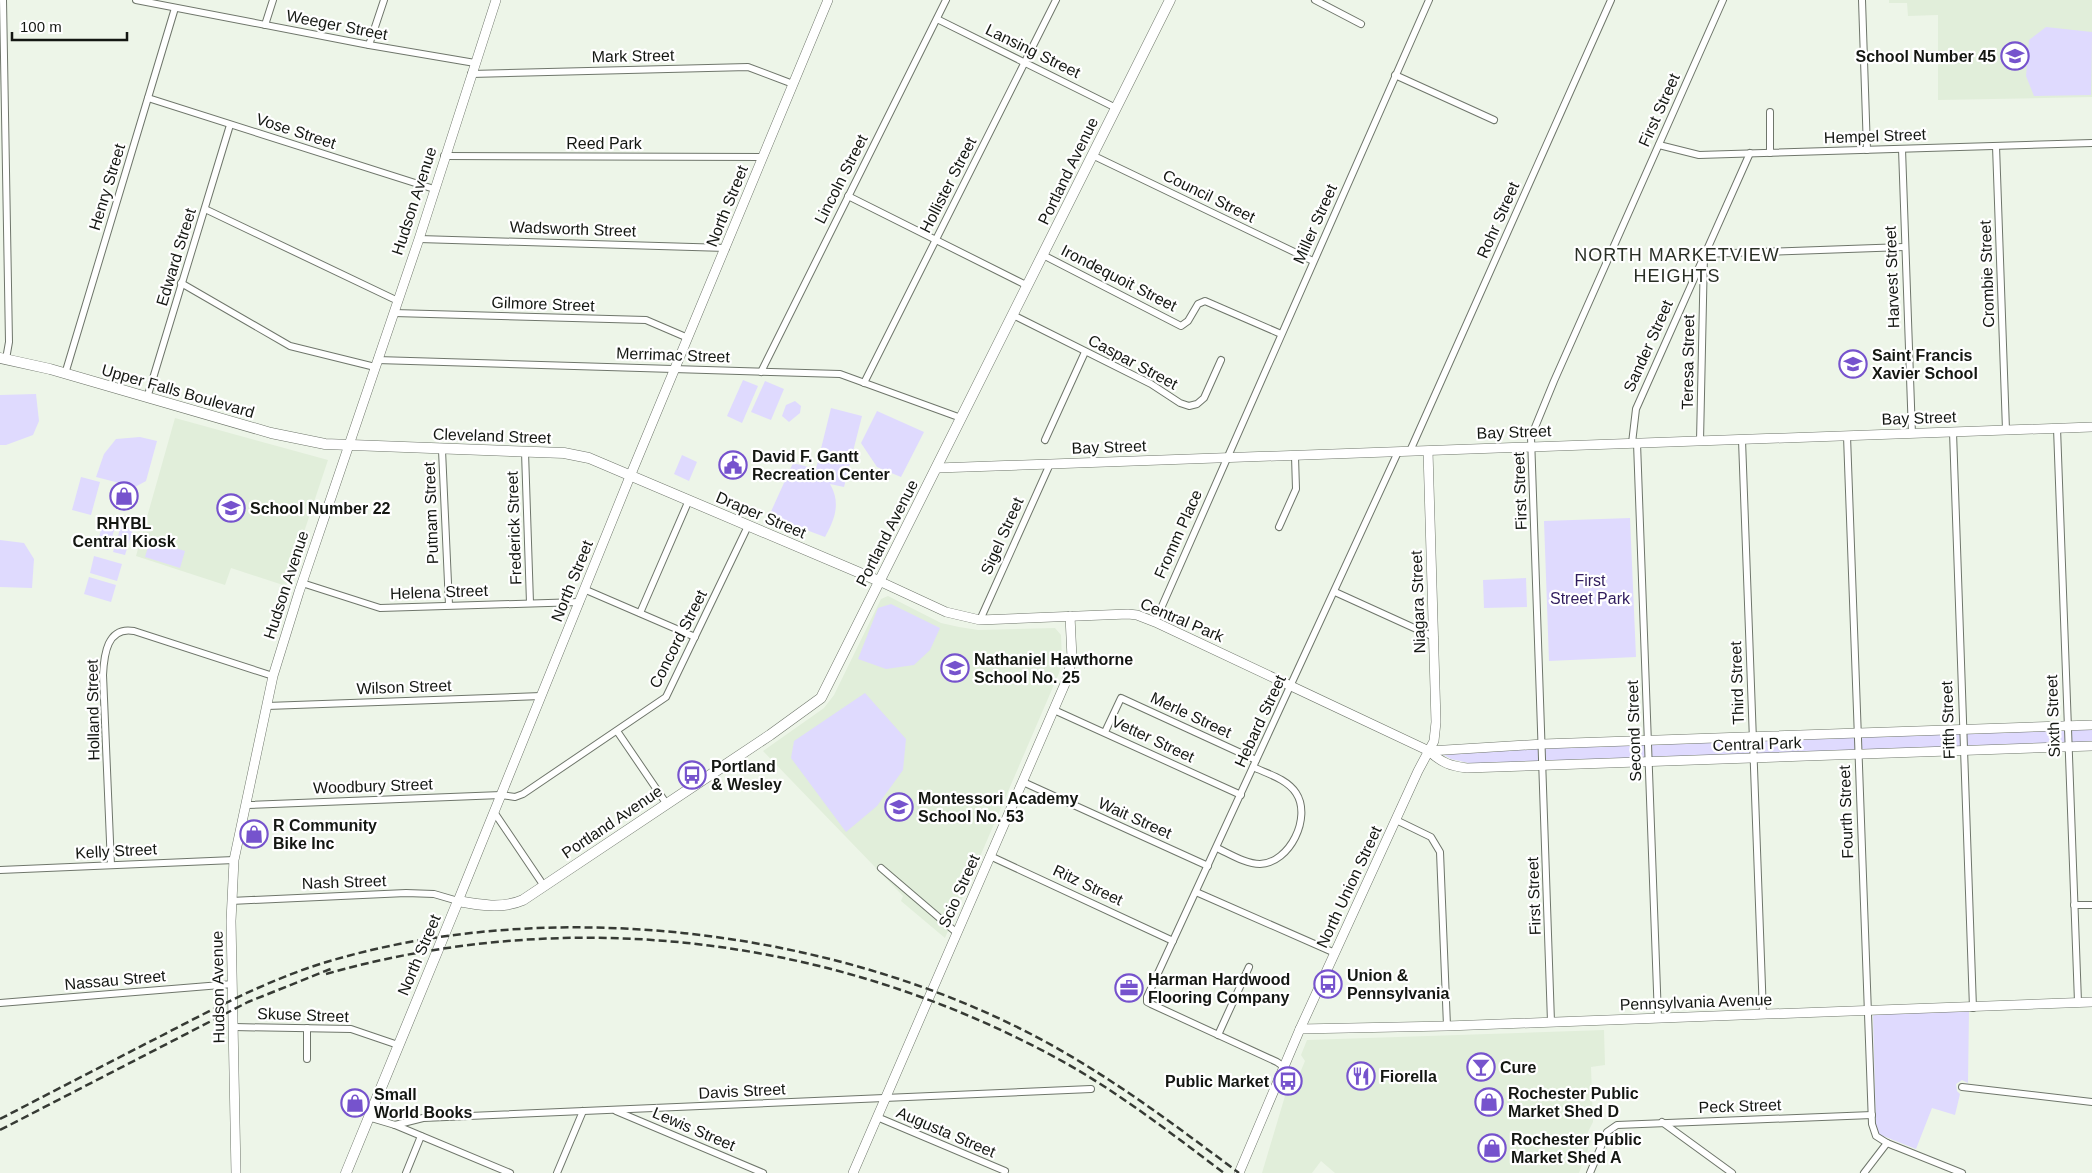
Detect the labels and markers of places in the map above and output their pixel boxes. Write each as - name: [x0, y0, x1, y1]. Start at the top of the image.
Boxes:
- school or university icon: School Number 45: [2000, 41, 2030, 71]
- place label: School Number 45: [1856, 48, 1996, 65]
- place label: Saint Francis Xavier School: [1872, 347, 1978, 382]
- school or university icon: Saint Francis Xavier School: [1838, 349, 1868, 379]
- place label: David F. Gantt Recreation Center: [752, 448, 890, 483]
- public building icon: David F. Gantt Recreation Center: [718, 450, 748, 480]
- shop icon: RHYBL Central Kiosk: [109, 481, 139, 511]
- school or university icon: School Number 22: [216, 493, 246, 523]
- place label: School Number 22: [250, 500, 391, 517]
- place label: RHYBL Central Kiosk: [72, 515, 176, 550]
- place label: Nathaniel Hawthorne School No. 25: [974, 651, 1133, 686]
- school or university icon: Nathaniel Hawthorne School No. 25: [940, 653, 970, 683]
- place label: Portland & Wesley: [711, 758, 782, 793]
- bus stop icon: Portland & Wesley: [677, 760, 707, 790]
- place label: Montessori Academy School No. 53: [918, 790, 1078, 825]
- school or university icon: Montessori Academy School No. 53: [884, 792, 914, 822]
- place label: R Community Bike Inc: [273, 817, 377, 852]
- shop icon: R Community Bike Inc: [239, 819, 269, 849]
- place label: Union & Pennsylvania: [1347, 967, 1449, 1002]
- bus stop icon: Union & Pennsylvania: [1313, 969, 1343, 999]
- place label: Harman Hardwood Flooring Company: [1148, 971, 1290, 1006]
- office icon: Harman Hardwood Flooring Company: [1114, 973, 1144, 1003]
- bar icon: Cure: [1466, 1052, 1496, 1082]
- place label: Cure: [1500, 1059, 1537, 1076]
- restaurant icon: Fiorella: [1346, 1061, 1376, 1091]
- bus stop icon: Public Market: [1273, 1066, 1303, 1096]
- place label: Fiorella: [1380, 1068, 1437, 1085]
- place label: Public Market: [1165, 1073, 1270, 1090]
- place label: Rochester Public Market Shed D: [1508, 1085, 1639, 1120]
- place label: Small World Books: [374, 1086, 472, 1121]
- shop icon: Rochester Public Market Shed D: [1474, 1087, 1504, 1117]
- shop icon: Small World Books: [340, 1088, 370, 1118]
- place label: Rochester Public Market Shed A: [1511, 1131, 1642, 1166]
- shop icon: Rochester Public Market Shed A: [1477, 1133, 1507, 1163]

